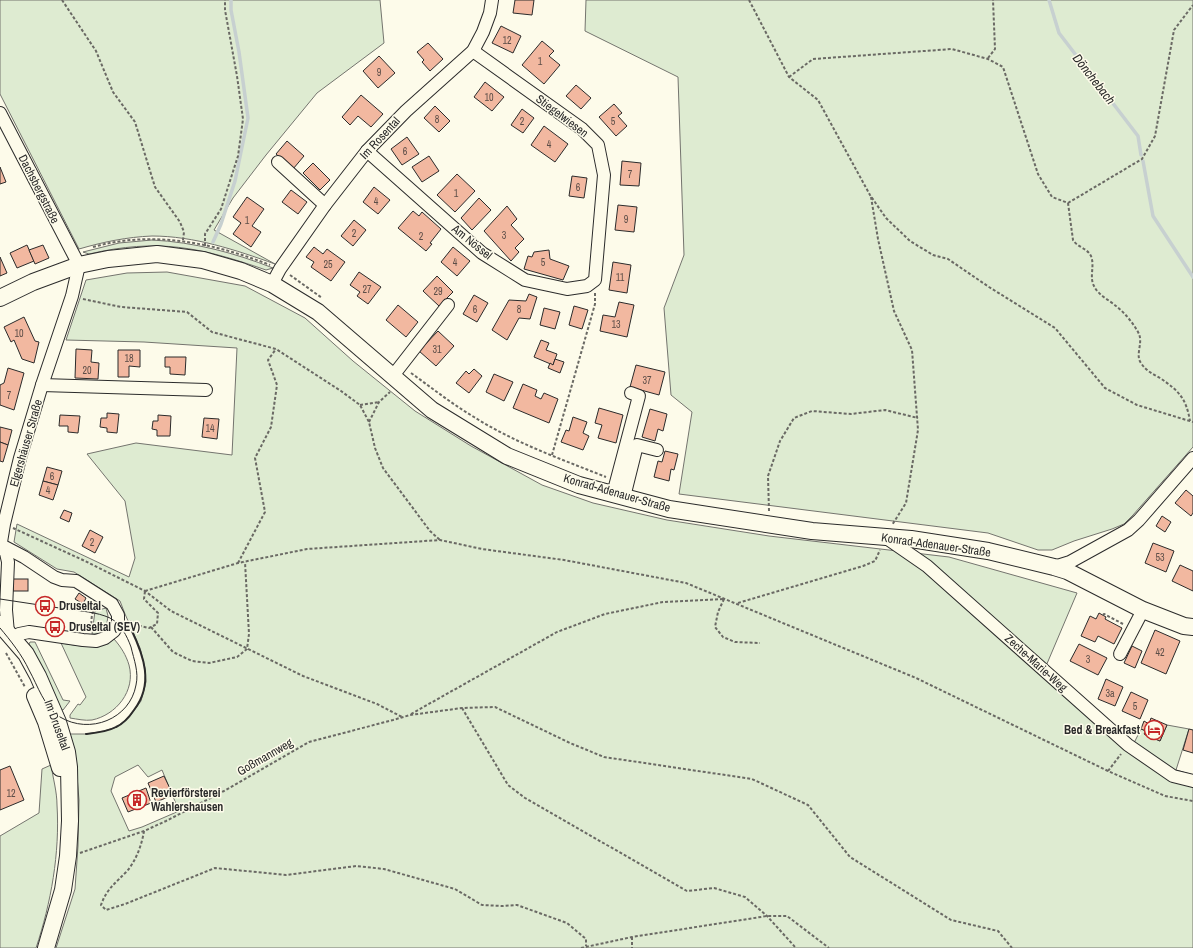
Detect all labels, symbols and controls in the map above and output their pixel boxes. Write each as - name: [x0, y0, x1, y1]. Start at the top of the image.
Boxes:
- house number: 12: [502, 34, 512, 47]
- water label: Dönchebach: [1069, 50, 1119, 108]
- house number: 1: [538, 55, 543, 68]
- house number: 9: [377, 66, 382, 79]
- house number: 10: [484, 91, 494, 104]
- street label: Stiegelwiesen: [533, 91, 591, 141]
- street label: Im Rosental: [356, 113, 404, 163]
- house number: 8: [435, 113, 440, 126]
- house number: 2: [520, 115, 525, 128]
- house number: 5: [611, 115, 616, 128]
- house number: 4: [547, 138, 552, 151]
- house number: 6: [403, 145, 408, 158]
- street label: Dachsbergstraße: [15, 152, 63, 226]
- house number: 7: [628, 168, 633, 181]
- house number: 6: [576, 181, 581, 194]
- house number: 1: [454, 187, 459, 200]
- house number: 4: [374, 195, 379, 208]
- house number: 9: [624, 213, 629, 226]
- house number: 1: [245, 214, 250, 227]
- street label: Am Nössel: [448, 220, 496, 263]
- house number: 2: [352, 227, 357, 240]
- house number: 3: [502, 229, 507, 242]
- house number: 2: [419, 230, 424, 243]
- house number: 4: [453, 256, 458, 269]
- house number: 5: [541, 256, 546, 269]
- house number: 25: [323, 258, 333, 271]
- house number: 11: [616, 271, 625, 284]
- house number: 27: [362, 283, 372, 296]
- house number: 29: [433, 285, 443, 298]
- house number: 6: [473, 303, 478, 316]
- house number: 8: [517, 303, 522, 316]
- house number: 13: [611, 318, 621, 331]
- house number: 10: [14, 327, 24, 340]
- house number: 31: [432, 343, 442, 356]
- house number: 18: [124, 352, 134, 365]
- house number: 20: [82, 364, 92, 377]
- house number: 37: [642, 374, 652, 387]
- house number: 7: [7, 389, 12, 402]
- street label: Elgershäuser Straße: [6, 397, 46, 489]
- house number: 14: [205, 422, 215, 435]
- house number: 6: [50, 470, 55, 483]
- street label: Konrad-Adenauer-Straße: [562, 470, 672, 516]
- house number: 4: [46, 484, 51, 497]
- street label: Konrad-Adenauer-Straße: [880, 529, 992, 561]
- house number: 2: [90, 536, 95, 549]
- house number: 53: [1155, 551, 1165, 564]
- bus stop icon: Druseltal: [34, 595, 56, 617]
- place label: Druseltal: [59, 598, 101, 614]
- bus stop icon: Druseltal (SEV): [44, 616, 66, 638]
- place label: Druseltal (SEV): [69, 619, 140, 635]
- street label: Zeche-Marie-Weg: [1001, 631, 1071, 696]
- house number: 42: [1155, 646, 1165, 659]
- house number: 3: [1086, 653, 1091, 666]
- house number: 3a: [1105, 687, 1115, 700]
- street label: Im Druseltal: [41, 698, 73, 752]
- house number: 5: [1133, 700, 1138, 713]
- hotel icon: Bed & Breakfast: [1143, 719, 1165, 741]
- place label: Bed & Breakfast: [1064, 722, 1141, 738]
- street label: Goßmannweg: [234, 734, 296, 779]
- place label: Revierförsterei Wahlershausen: [151, 785, 223, 815]
- house number: 12: [6, 787, 16, 800]
- building icon: Revierförsterei Wahlershausen: [126, 789, 148, 811]

